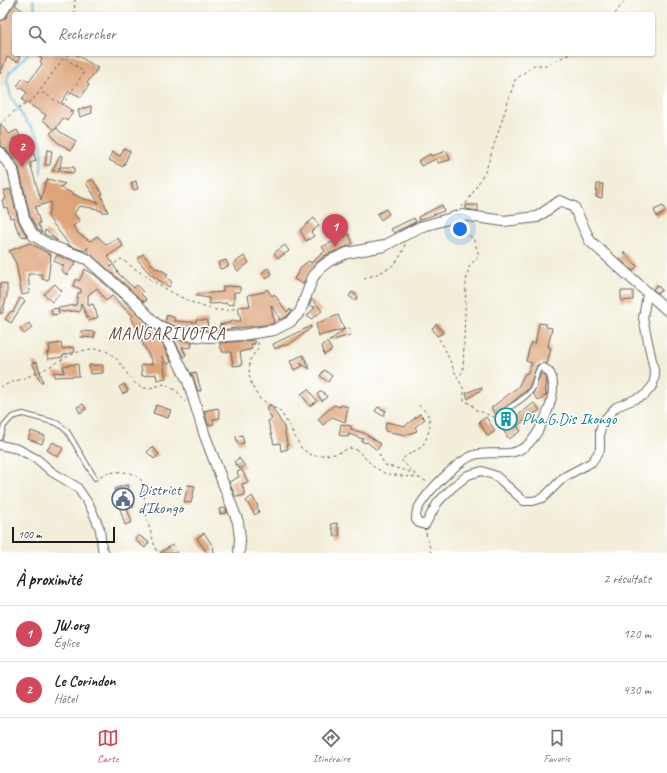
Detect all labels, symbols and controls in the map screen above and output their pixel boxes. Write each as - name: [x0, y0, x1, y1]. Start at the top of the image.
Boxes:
- search box: [12, 12, 655, 56]
- icon: search: [26, 23, 48, 45]
- text: Rechercher: [58, 25, 116, 44]
- pin: 2: [9, 134, 35, 167]
- pin: 1: [322, 214, 348, 247]
- your location: [450, 219, 470, 239]
- district label: MANGARIVOTRA: [108, 323, 226, 344]
- building icon: Pha.G.Dis Ikongo: [493, 406, 519, 432]
- place label: Pha.G.Dis Ikongo: [522, 409, 618, 429]
- place label: District d'Ikongo: [138, 480, 185, 518]
- public building icon: District d'Ikongo: [110, 486, 136, 512]
- scale bar: [12, 525, 115, 544]
- text: 100 m: [18, 527, 42, 541]
- text: À proximité: [16, 569, 81, 590]
- text: 2 résultats: [603, 571, 651, 587]
- text: JW.org: [54, 616, 89, 635]
- text: 1: [26, 626, 32, 642]
- text: 120 m: [623, 626, 651, 642]
- text: Église: [54, 635, 79, 651]
- text: Le Corindon: [54, 672, 115, 691]
- text: 2: [26, 682, 32, 698]
- text: 430 m: [623, 682, 651, 698]
- text: Hôtel: [54, 691, 77, 707]
- tab: Carte: [97, 727, 119, 765]
- tab: Itinéraire: [313, 727, 350, 765]
- tab: Favoris: [544, 727, 570, 765]

